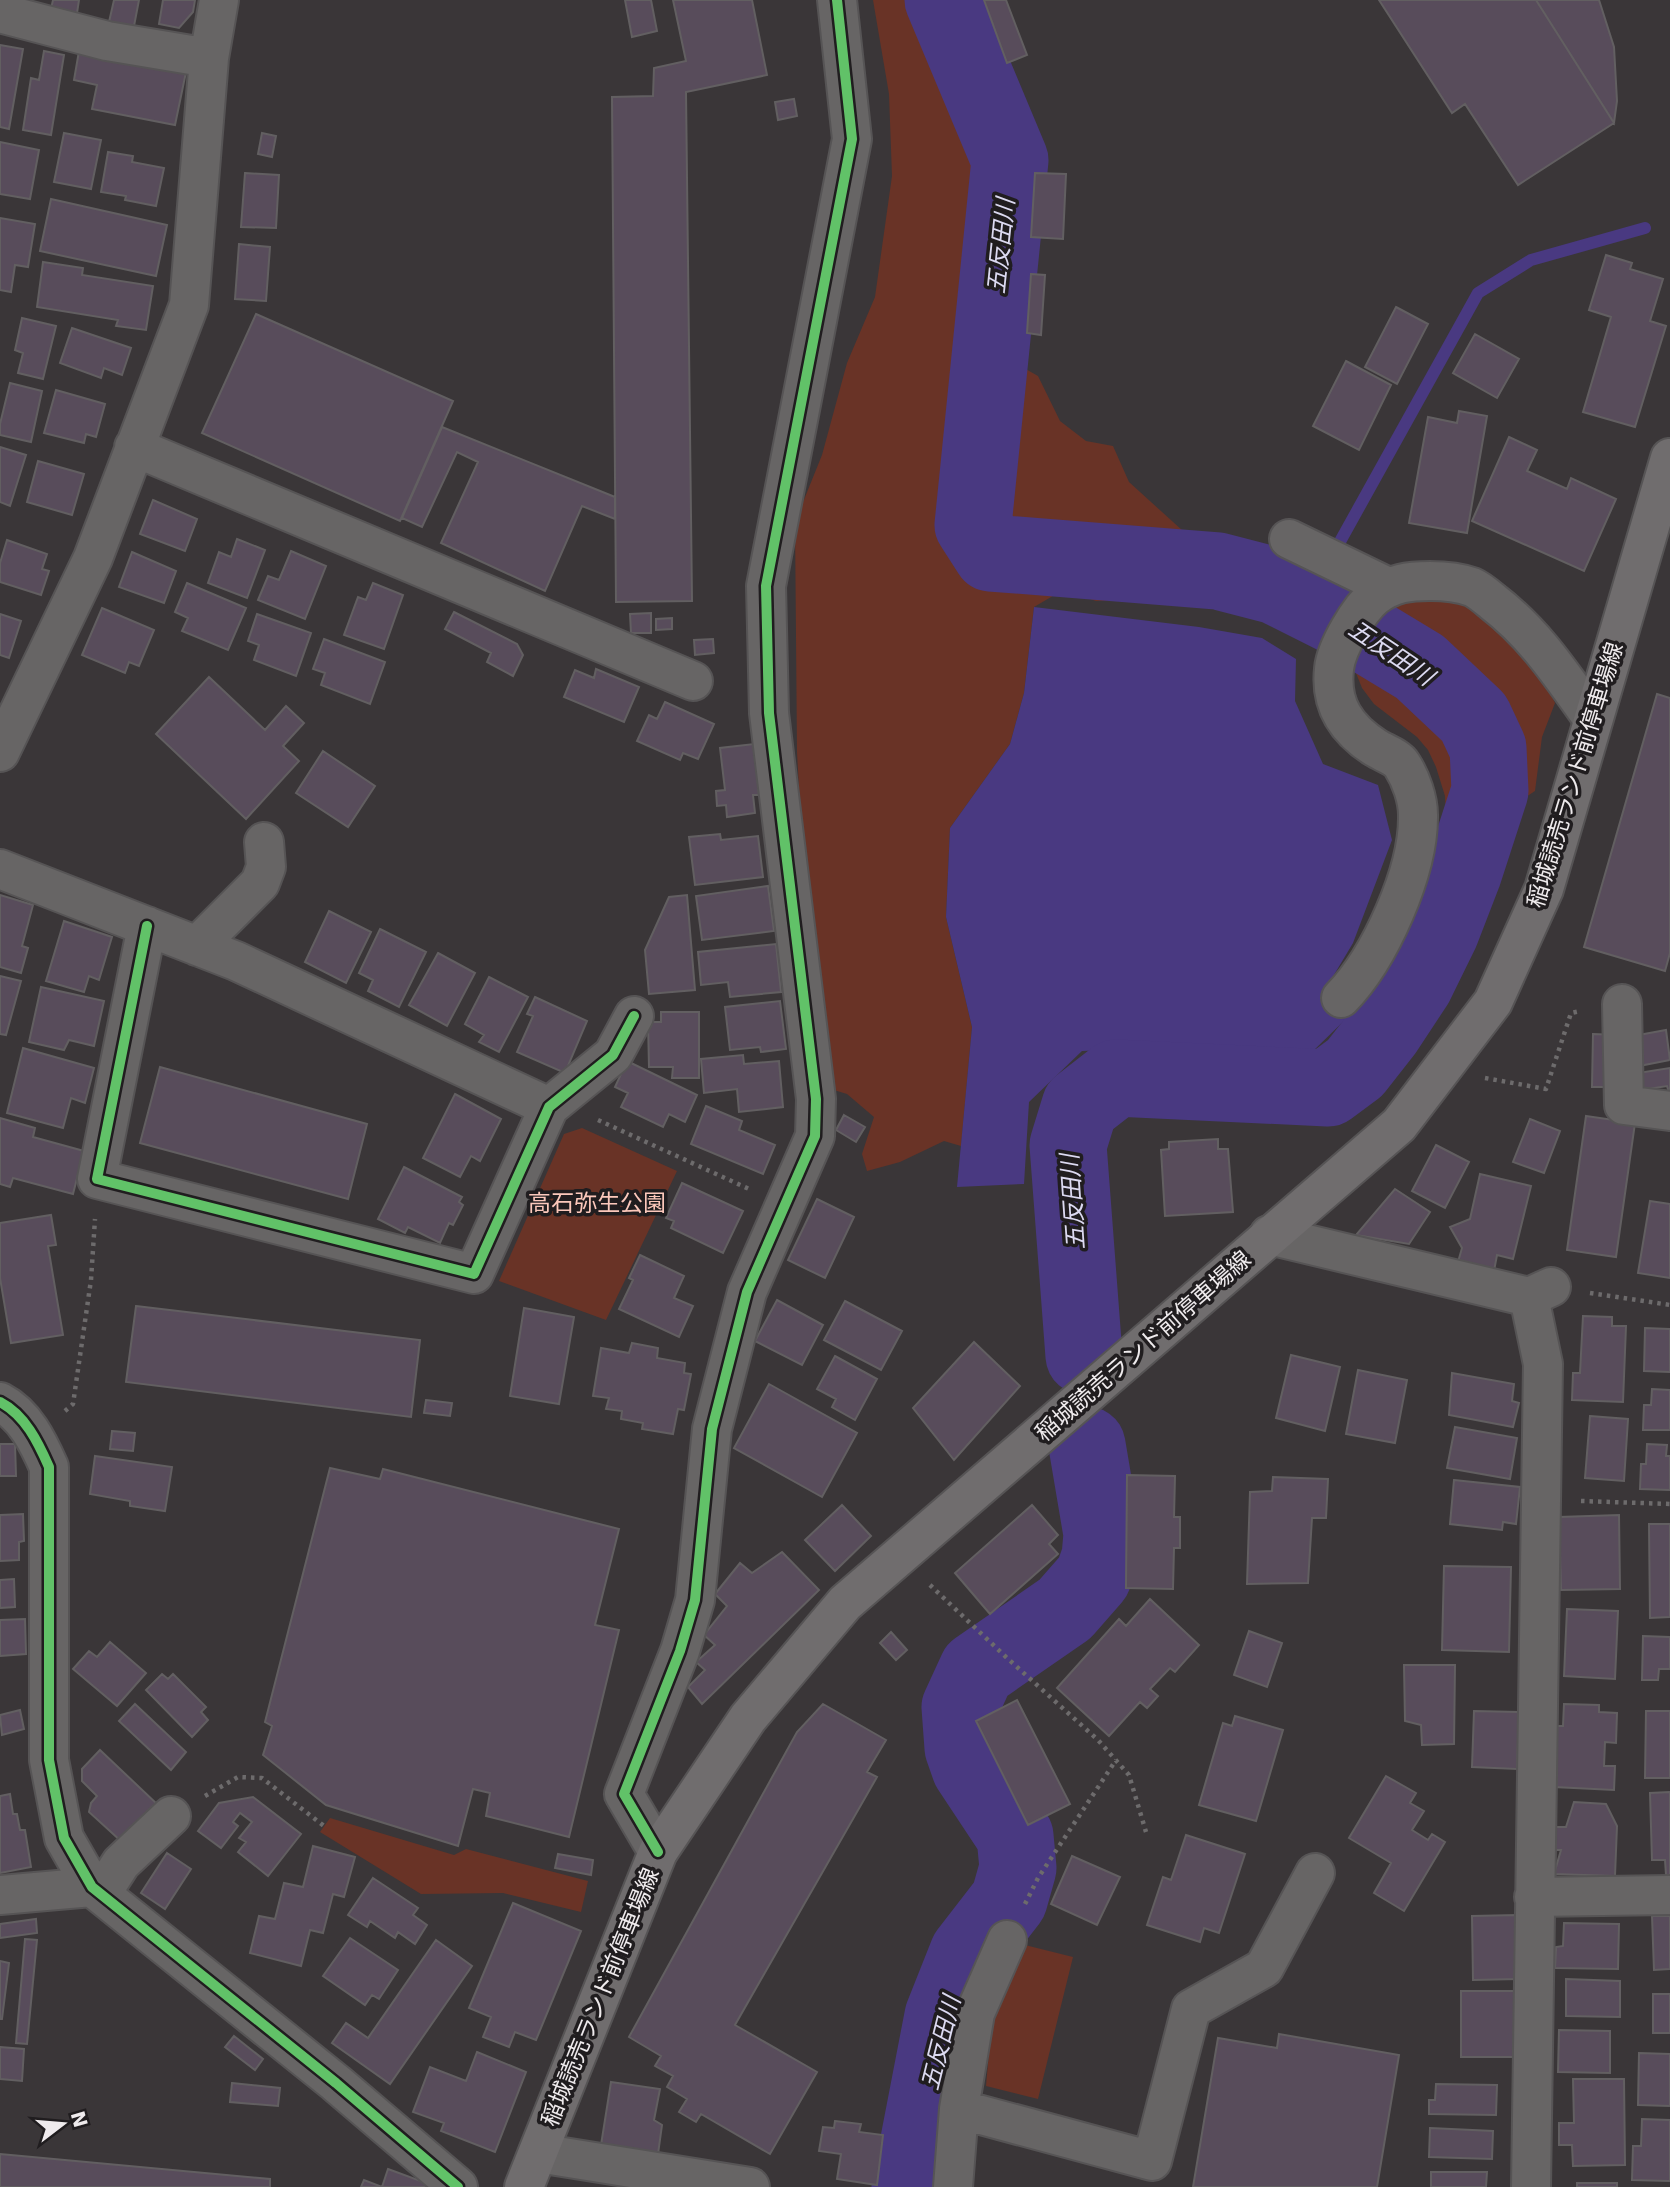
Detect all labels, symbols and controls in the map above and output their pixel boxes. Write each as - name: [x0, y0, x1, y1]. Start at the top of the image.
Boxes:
- water label: 五反田川: [982, 194, 1020, 295]
- water label: 五反田川: [1343, 615, 1441, 693]
- street label: 稲城読売ランド前停車場線: [1522, 639, 1628, 911]
- water label: 五反田川: [1055, 1150, 1090, 1251]
- park label: 高石弥生公園: [528, 1190, 666, 1216]
- street label: 稲城読売ランド前停車場線: [1030, 1246, 1256, 1446]
- street label: 稲城読売ランド前停車場線: [536, 1864, 664, 2130]
- water label: 五反田川: [916, 1990, 967, 2093]
- north arrow: [28, 2089, 98, 2159]
- text: N: [67, 2109, 92, 2130]

